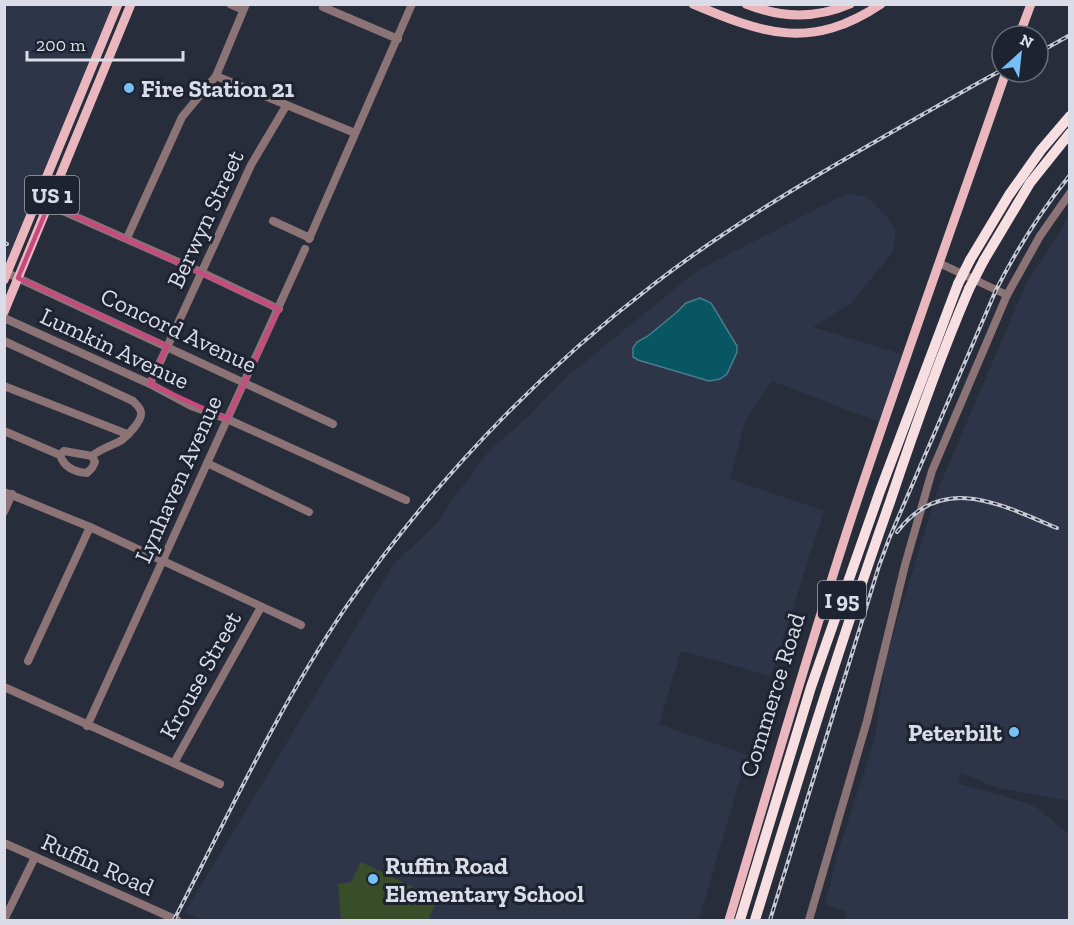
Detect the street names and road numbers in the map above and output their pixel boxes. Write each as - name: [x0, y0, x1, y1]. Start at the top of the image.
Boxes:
- street label: Berwyn Street: [160, 145, 250, 293]
- road number: US 1: [25, 176, 79, 214]
- street label: Concord Avenue: [96, 281, 262, 379]
- street label: Lumkin Avenue: [36, 301, 194, 395]
- street label: Lynhaven Avenue: [128, 391, 228, 567]
- road number: I 95: [818, 581, 866, 619]
- street label: Krouse Street: [153, 606, 247, 744]
- street label: Commerce Road: [733, 609, 811, 781]
- street label: Ruffin Road: [37, 826, 159, 902]

